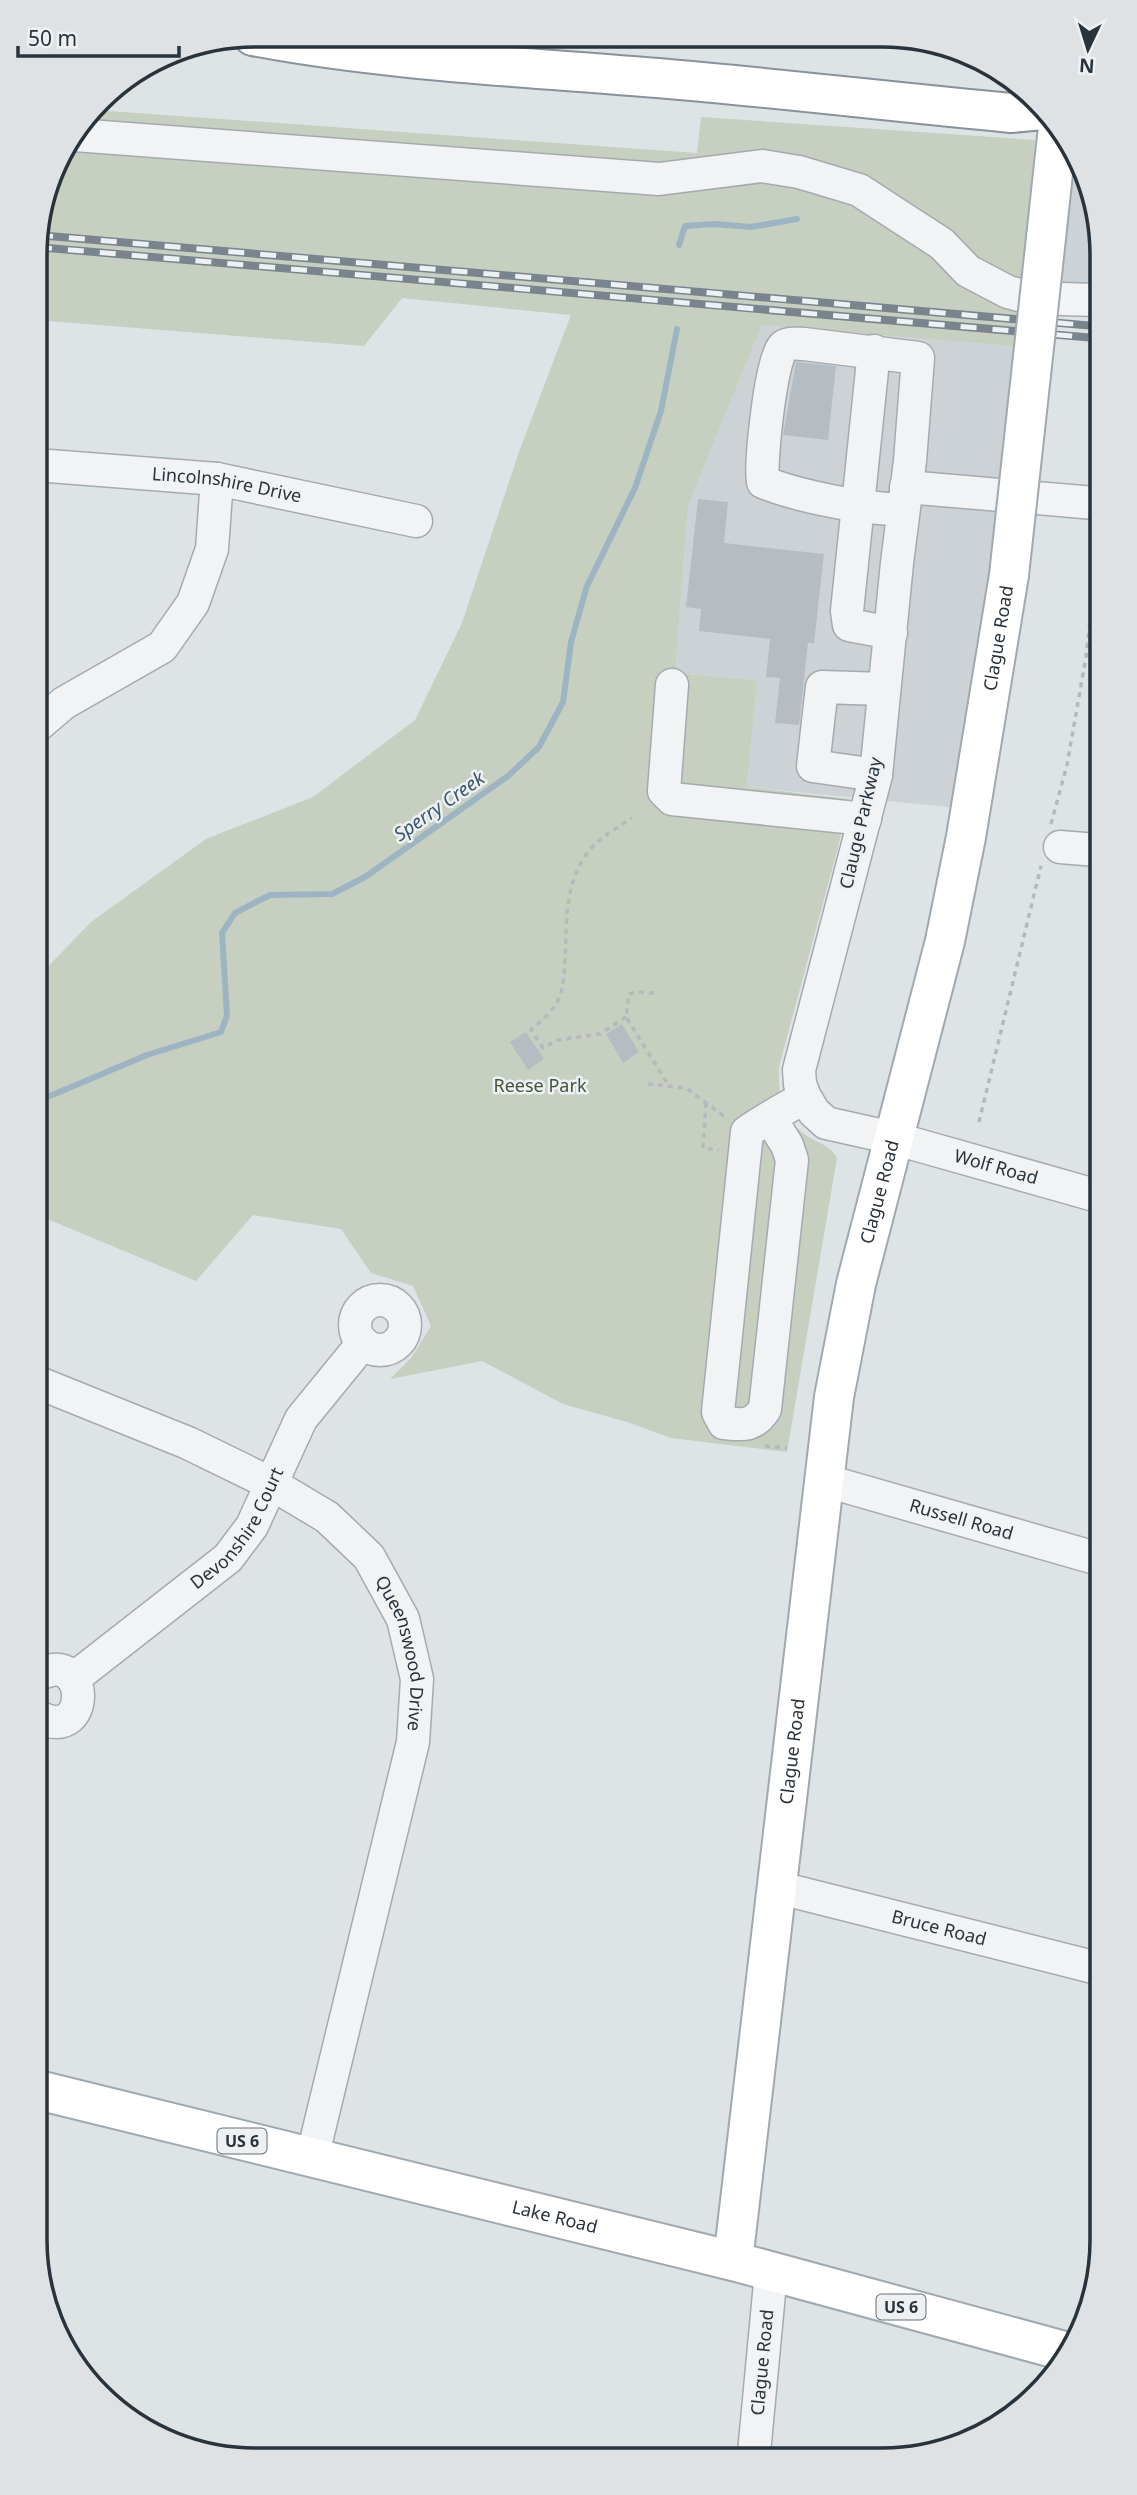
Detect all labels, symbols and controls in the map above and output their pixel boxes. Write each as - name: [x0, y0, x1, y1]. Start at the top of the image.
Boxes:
- scale bar: [18, 14, 178, 58]
- north arrow: [1053, 14, 1123, 84]
- text: 50 m: [28, 24, 77, 52]
- text: N: [1078, 52, 1095, 79]
- street label: Lincolnshire Drive: [151, 461, 304, 508]
- street label: Clague Road: [977, 583, 1018, 692]
- street label: Clauge Parkway: [833, 754, 887, 891]
- water label: Sperry Creek: [388, 765, 490, 847]
- park label: Reese Park: [494, 1073, 587, 1097]
- street label: Clague Road: [854, 1137, 904, 1246]
- street label: Wolf Road: [952, 1143, 1041, 1189]
- street label: Devonshire Court: [185, 1463, 289, 1594]
- street label: Russell Road: [907, 1492, 1016, 1545]
- street label: Queenswood Drive: [370, 1571, 430, 1732]
- street label: Clague Road: [773, 1697, 810, 1806]
- street label: Bruce Road: [889, 1904, 989, 1951]
- road number: US 6: [218, 2128, 266, 2154]
- street label: Lake Road: [510, 2194, 600, 2238]
- road number: US 6: [876, 2294, 926, 2320]
- street label: Clague Road: [745, 2308, 778, 2416]

